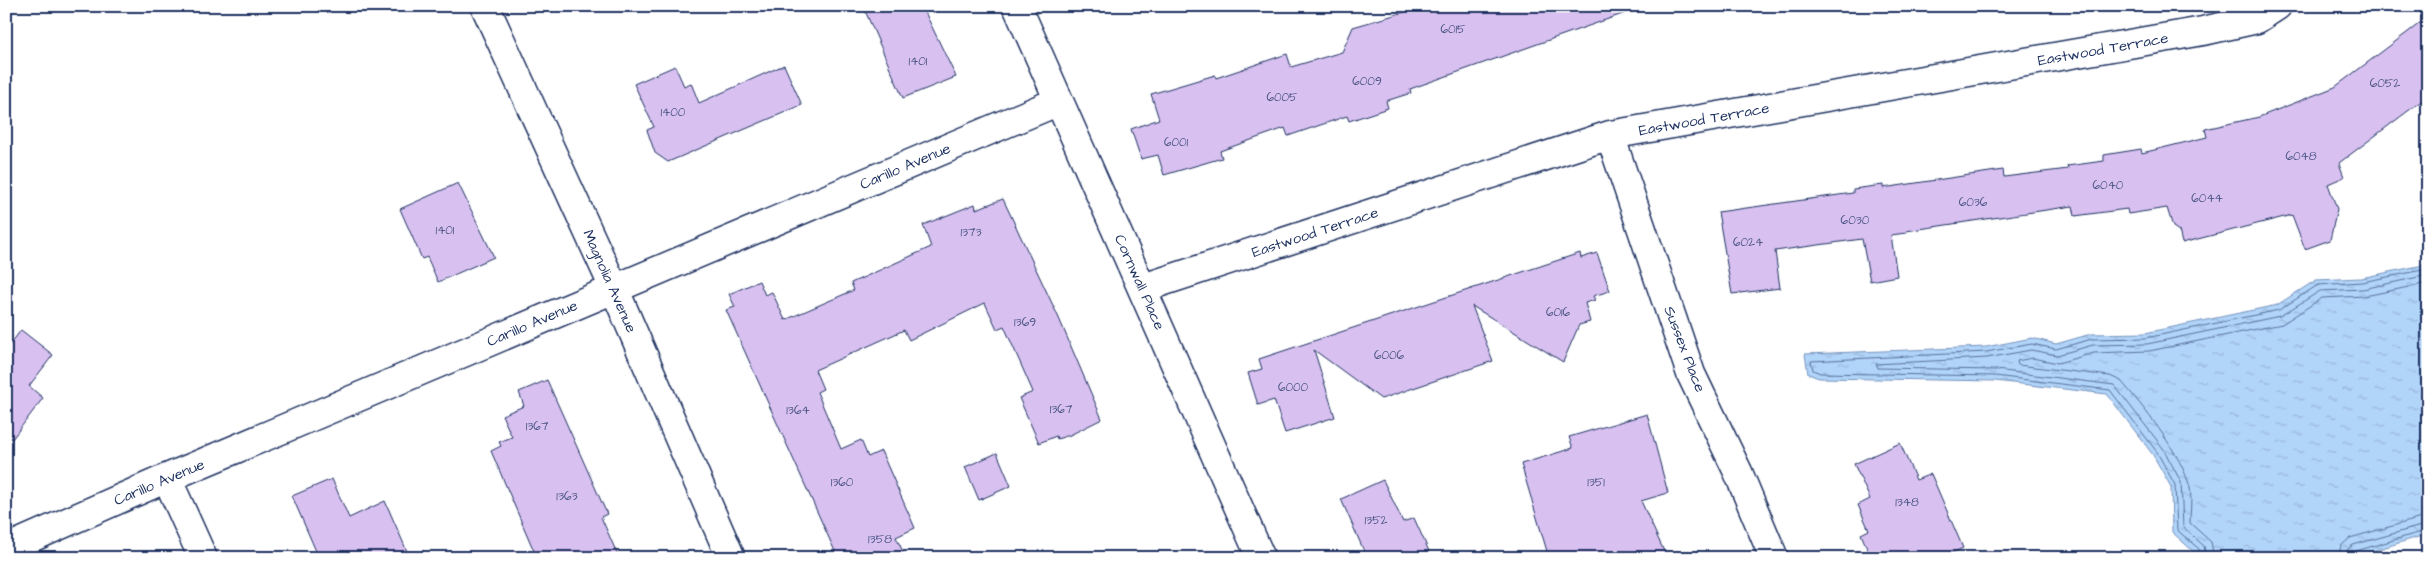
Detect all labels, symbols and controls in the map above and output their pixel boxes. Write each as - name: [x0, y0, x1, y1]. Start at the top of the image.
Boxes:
- house number: 6015: [1440, 21, 1466, 38]
- street label: Eastwood Terrace: [2036, 28, 2170, 71]
- house number: 1401: [909, 53, 928, 70]
- house number: 6009: [1352, 73, 1382, 90]
- house number: 6052: [2370, 75, 2400, 92]
- house number: 6005: [1266, 89, 1298, 106]
- street label: Eastwood Terrace: [1637, 98, 1771, 141]
- house number: 1400: [661, 104, 686, 121]
- house number: 6001: [1164, 134, 1189, 151]
- street label: Carillo Avenue: [857, 138, 954, 195]
- house number: 6048: [2285, 148, 2317, 165]
- house number: 6040: [2093, 177, 2124, 194]
- house number: 6044: [2191, 190, 2223, 207]
- house number: 6036: [1959, 194, 1988, 211]
- street label: Eastwood Terrace: [1249, 202, 1381, 263]
- house number: 6030: [1841, 212, 1870, 229]
- house number: 1401: [436, 222, 455, 239]
- house number: 1373: [960, 224, 982, 241]
- street label: Magnolia Avenue: [577, 226, 642, 336]
- street label: Cornwall Place: [1109, 231, 1170, 333]
- house number: 6024: [1733, 234, 1763, 251]
- street label: Carillo Avenue: [484, 295, 581, 352]
- street label: Sussex Place: [1658, 303, 1711, 395]
- house number: 6016: [1546, 304, 1571, 321]
- house number: 1369: [1014, 314, 1036, 331]
- house number: 6006: [1374, 347, 1405, 364]
- house number: 6000: [1278, 379, 1309, 396]
- house number: 1367: [1050, 401, 1073, 418]
- house number: 1364: [786, 402, 810, 419]
- house number: 1367: [526, 418, 549, 435]
- street label: Carillo Avenue: [111, 454, 208, 511]
- house number: 1360: [831, 474, 854, 491]
- house number: 1351: [1587, 474, 1605, 491]
- house number: 1363: [556, 488, 578, 505]
- house number: 1348: [1895, 494, 1919, 511]
- house number: 1352: [1364, 512, 1388, 529]
- house number: 1358: [868, 531, 892, 548]

